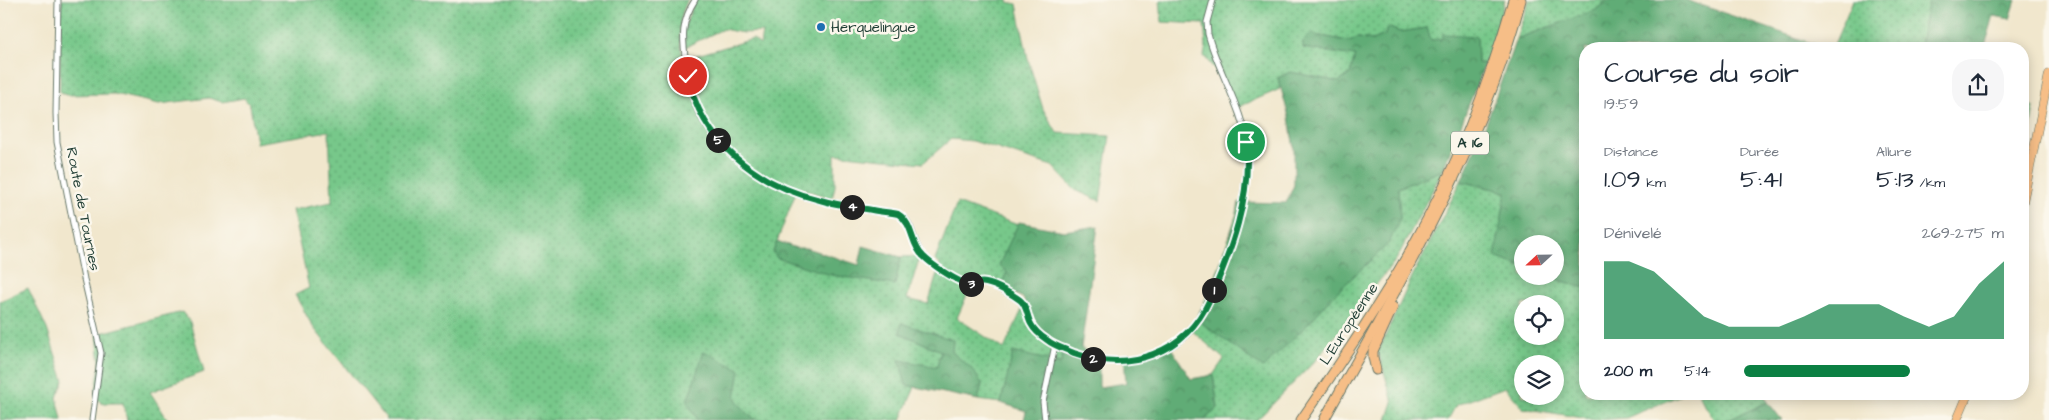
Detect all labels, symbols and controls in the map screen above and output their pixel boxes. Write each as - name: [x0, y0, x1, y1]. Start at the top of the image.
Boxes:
- place label: Herquelingue: [831, 17, 916, 39]
- marker: Herquelingue: [815, 21, 827, 33]
- text: Course du soir: [1604, 54, 1799, 93]
- pin: [667, 55, 709, 97]
- button: share: [1952, 59, 2004, 111]
- icon: check: [674, 62, 702, 90]
- text: 19:59: [1604, 93, 1638, 115]
- pin: [1225, 121, 1267, 163]
- pin: 5: [706, 128, 730, 152]
- icon: arrive: [1232, 128, 1260, 156]
- text: 5: [714, 130, 723, 150]
- road number: A 16: [1451, 132, 1489, 154]
- text: Distance: [1604, 142, 1658, 162]
- text: Durée: [1740, 142, 1779, 162]
- text: Allure: [1876, 142, 1912, 162]
- street label: Route de Tournes: [61, 145, 105, 273]
- text: 1.09: [1604, 162, 1641, 197]
- text: 5:41: [1740, 162, 1782, 197]
- text: 5:13: [1876, 162, 1914, 197]
- text: km: [1641, 173, 1666, 193]
- text: /km: [1914, 173, 1945, 193]
- pin: 4: [840, 194, 864, 220]
- text: 4: [848, 197, 857, 217]
- text: Dénivelé: [1604, 222, 1662, 244]
- text: 269–275 m: [1922, 222, 2004, 244]
- north arrow: [1514, 235, 1564, 285]
- map controls: [1514, 235, 1564, 405]
- pin: 3: [958, 272, 984, 296]
- text: 3: [968, 274, 975, 294]
- pin: 1: [1202, 278, 1226, 302]
- street label: L'Européenne: [1315, 279, 1383, 369]
- text: 1: [1214, 280, 1215, 300]
- button: locate: [1514, 295, 1564, 345]
- pin: 2: [1080, 346, 1106, 372]
- text: 2: [1089, 349, 1098, 369]
- button: layers: [1514, 355, 1564, 405]
- text: 200 m: [1604, 360, 1652, 382]
- text: 5:14: [1684, 360, 1711, 382]

